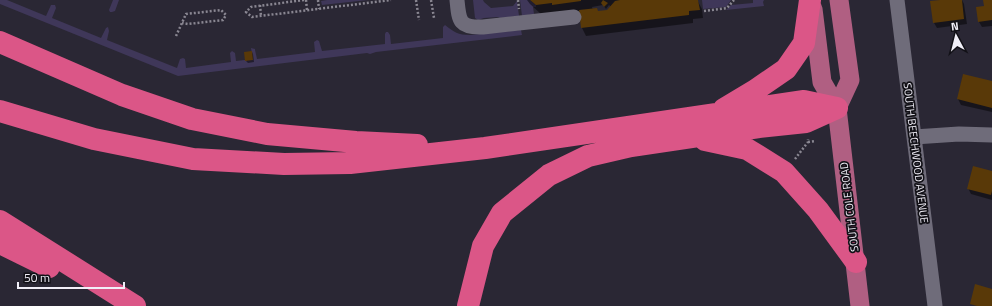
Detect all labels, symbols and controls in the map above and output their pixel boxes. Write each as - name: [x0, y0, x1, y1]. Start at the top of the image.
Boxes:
- north arrow: [936, 16, 976, 56]
- text: N: [950, 18, 960, 34]
- street label: SOUTH BEECHWOOD AVENUE: [899, 82, 933, 224]
- street label: SOUTH COLE ROAD: [836, 161, 862, 253]
- scale bar: [18, 264, 124, 290]
- text: 50 m: [24, 268, 50, 287]

